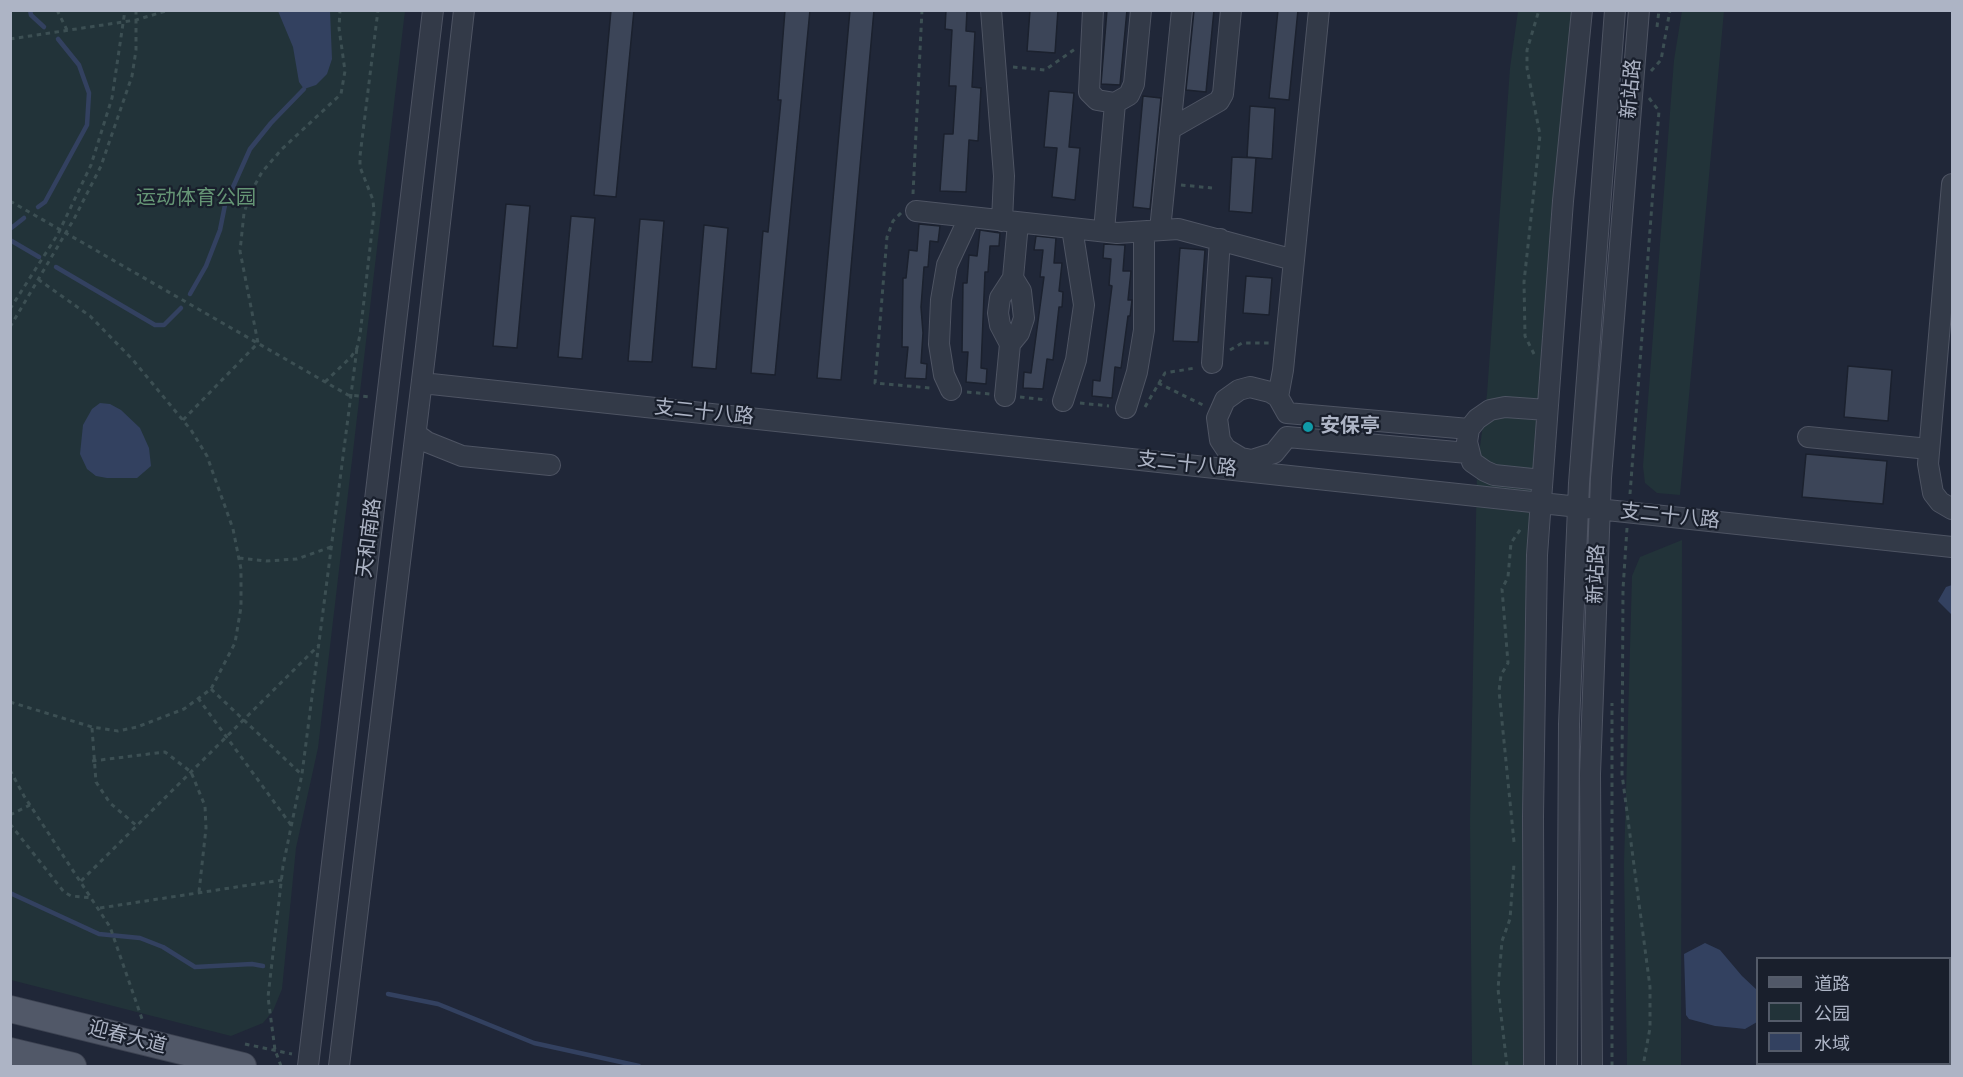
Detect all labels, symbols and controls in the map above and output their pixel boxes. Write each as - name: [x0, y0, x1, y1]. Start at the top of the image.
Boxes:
- street label: 新站路: [1617, 58, 1647, 120]
- park label: 运动体育公园: [136, 187, 256, 211]
- street label: 支二十八路: [653, 396, 755, 430]
- place label: 安保亭: [1320, 415, 1380, 439]
- marker: 安保亭: [1301, 420, 1315, 434]
- street label: 支二十八路: [1136, 448, 1238, 482]
- street label: 天和南路: [353, 497, 387, 579]
- street label: 支二十八路: [1619, 500, 1721, 534]
- street label: 新站路: [1584, 544, 1610, 604]
- legend: [1756, 957, 1951, 1065]
- text: 道路: [1814, 973, 1850, 994]
- text: 公园: [1814, 1003, 1850, 1024]
- street label: 迎春大道: [85, 1017, 169, 1059]
- text: 水域: [1814, 1033, 1850, 1054]

